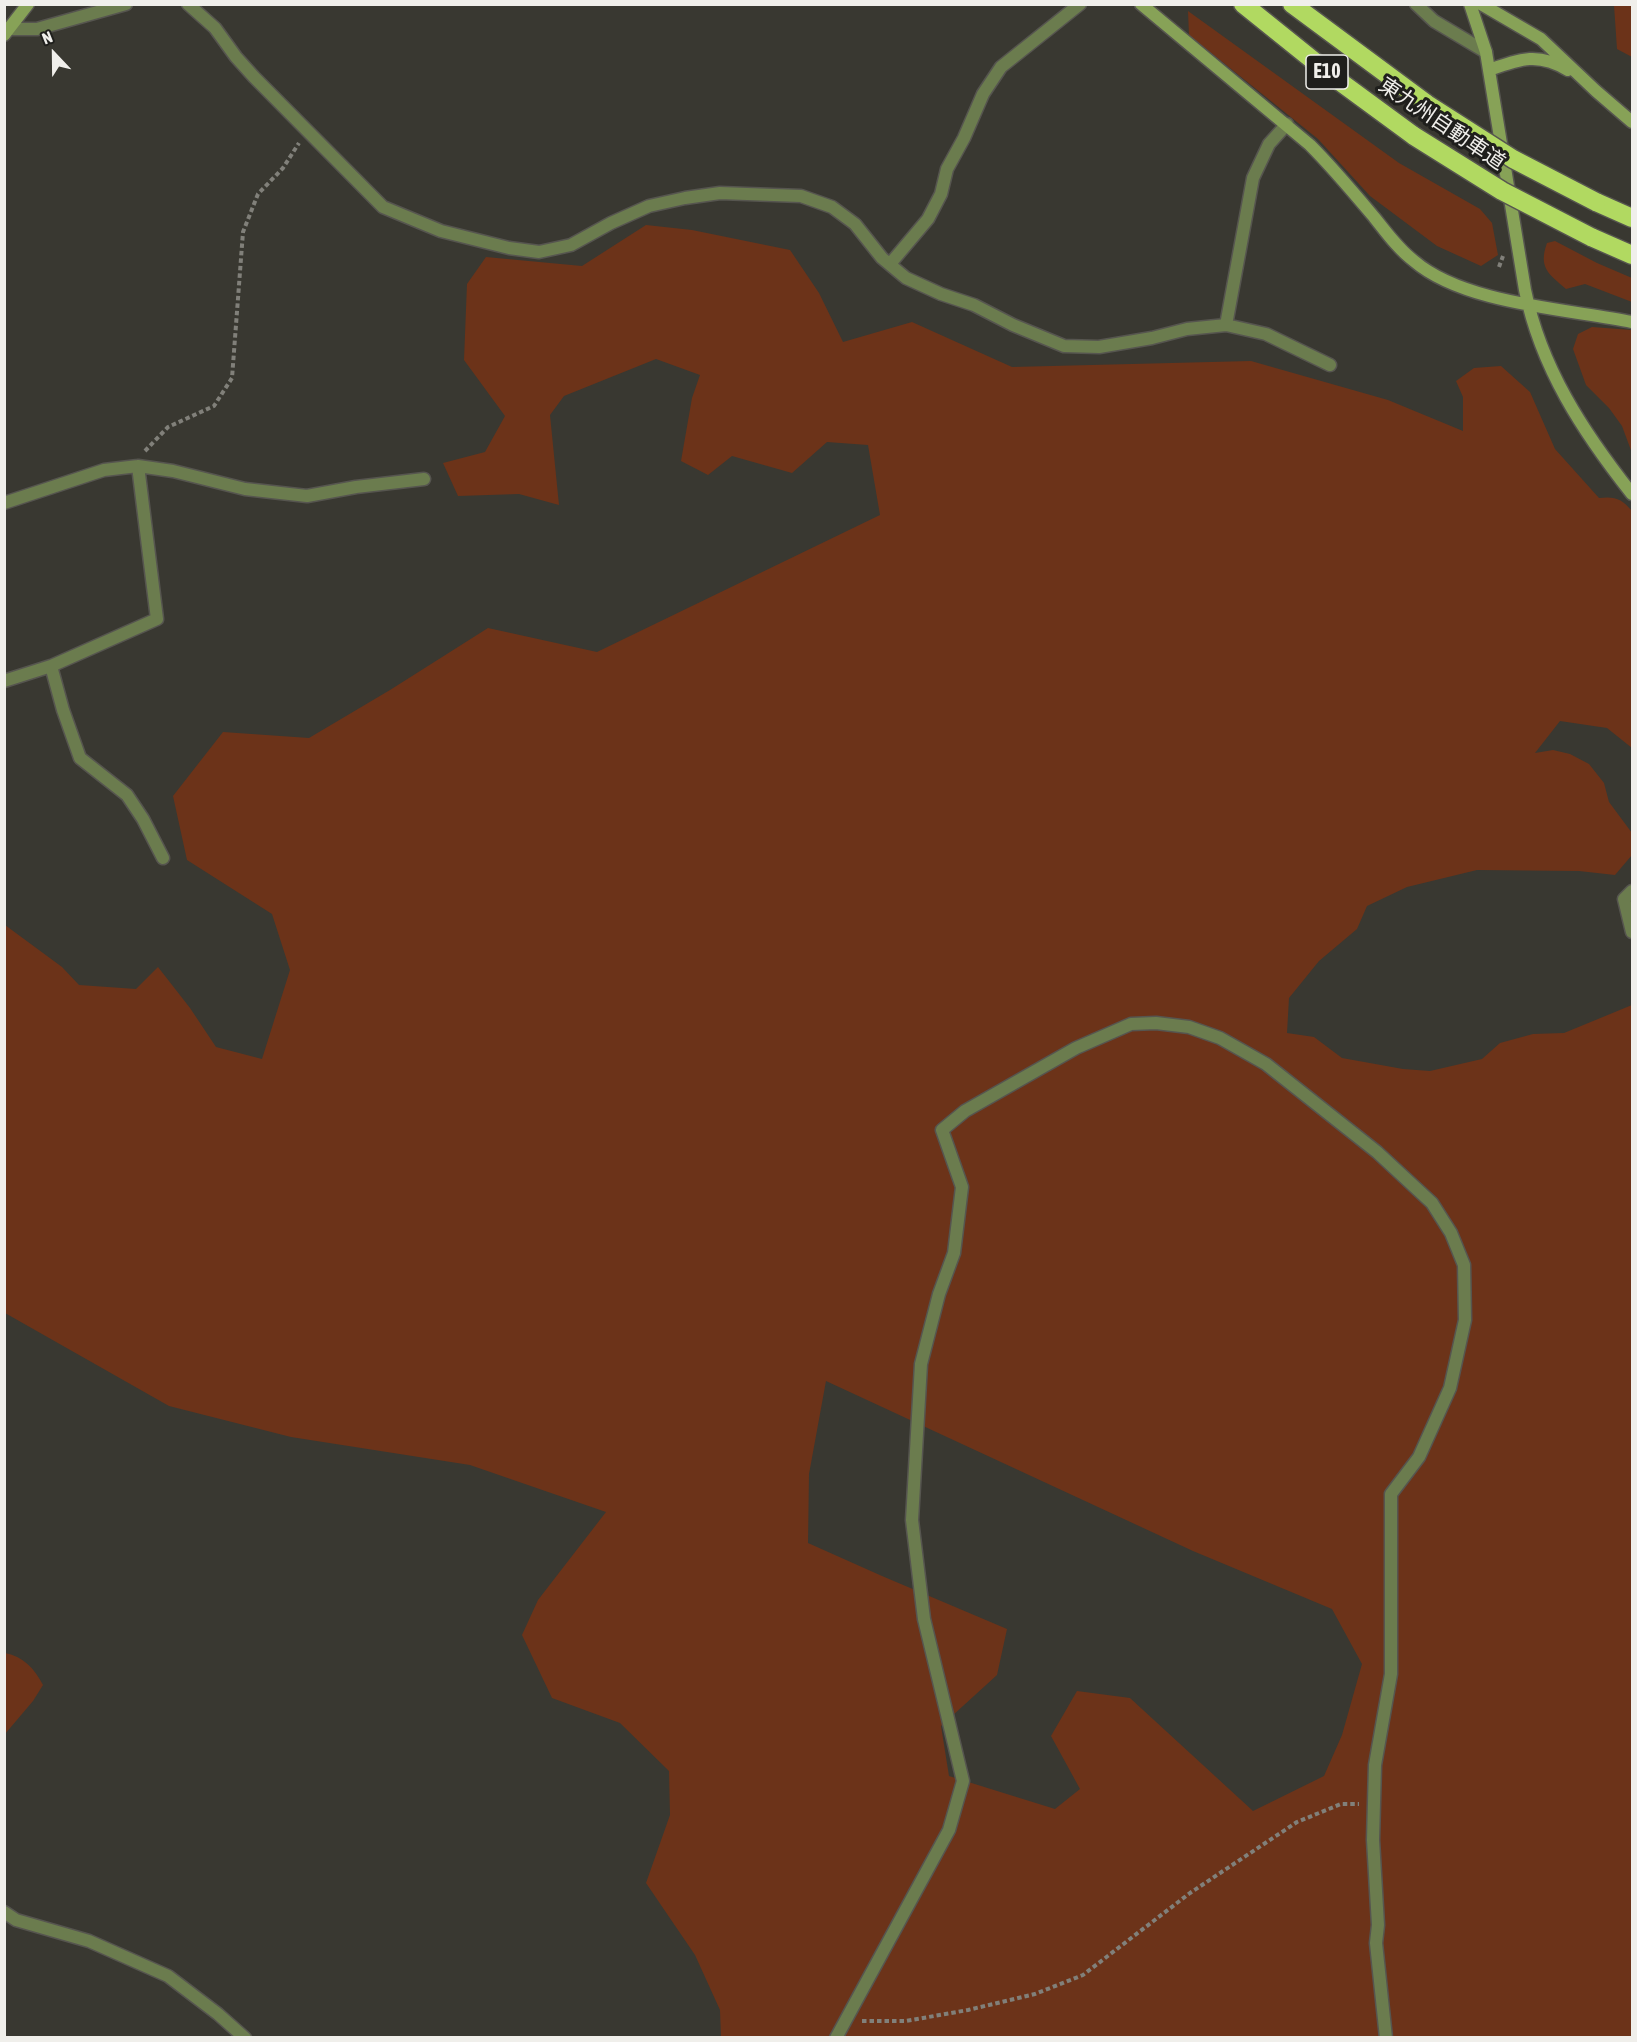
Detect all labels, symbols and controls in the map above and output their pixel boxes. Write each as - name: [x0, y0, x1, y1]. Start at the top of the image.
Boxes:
- north arrow: [24, 24, 84, 84]
- text: N: [39, 27, 55, 47]
- road number: E10: [1306, 55, 1348, 89]
- street label: 東九州自動車道: [1374, 72, 1510, 176]

